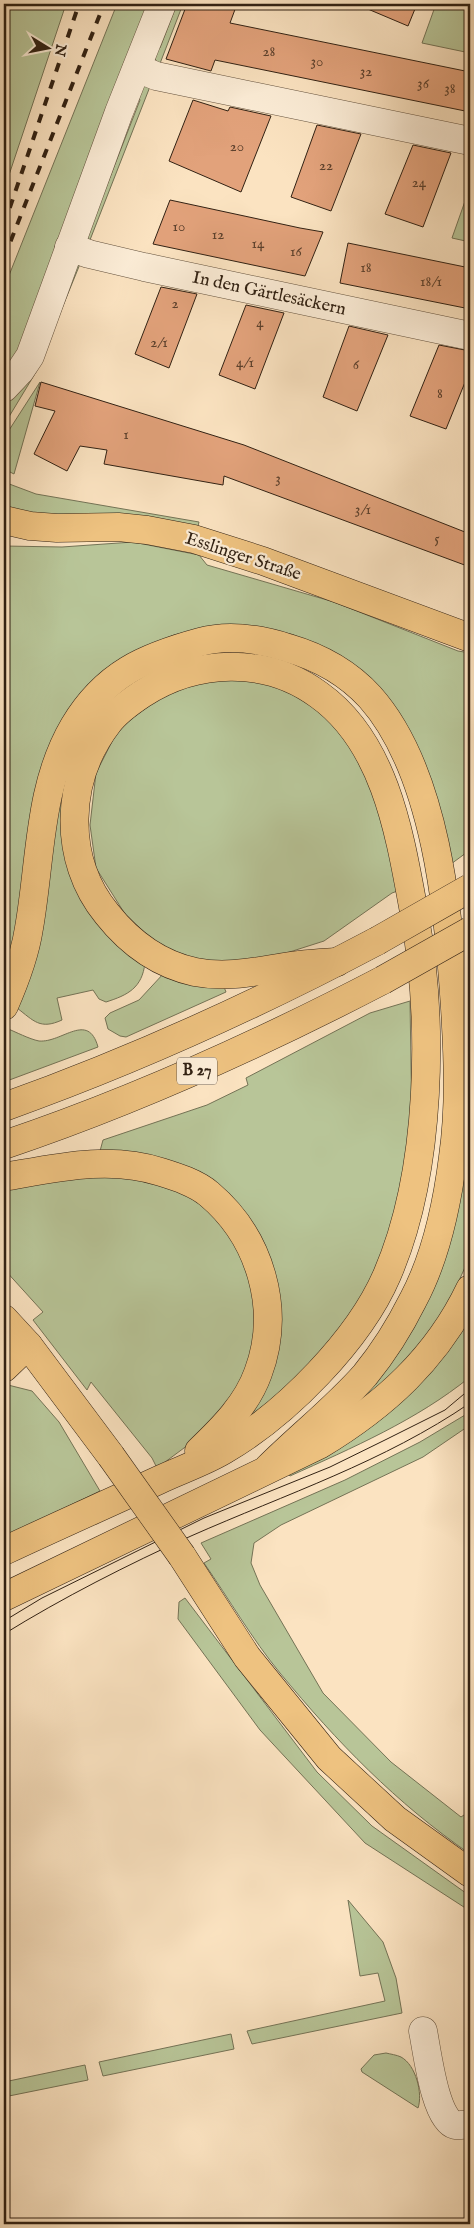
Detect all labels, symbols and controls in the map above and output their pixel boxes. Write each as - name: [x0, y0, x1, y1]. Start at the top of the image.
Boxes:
- north arrow: [22, 22, 72, 72]
- text: N: [50, 42, 70, 58]
- house number: 28: [263, 42, 276, 61]
- house number: 30: [311, 52, 323, 71]
- house number: 32: [360, 62, 372, 81]
- house number: 36: [417, 74, 430, 93]
- house number: 38: [444, 79, 456, 98]
- house number: 20: [230, 137, 244, 156]
- house number: 22: [319, 156, 333, 175]
- house number: 24: [412, 173, 427, 192]
- house number: 10: [173, 217, 185, 236]
- house number: 12: [212, 225, 224, 244]
- house number: 14: [252, 234, 265, 253]
- house number: 16: [290, 242, 303, 261]
- house number: 18: [360, 258, 372, 277]
- street label: In den Gärtlesäckern: [190, 266, 348, 322]
- house number: 18/1: [420, 272, 442, 291]
- house number: 2: [171, 294, 179, 313]
- house number: 4: [256, 313, 264, 332]
- house number: 2/1: [150, 333, 168, 352]
- house number: 4/1: [236, 353, 254, 372]
- house number: 6: [353, 355, 360, 374]
- house number: 8: [437, 384, 443, 403]
- house number: 1: [123, 425, 129, 444]
- house number: 3: [275, 469, 281, 488]
- house number: 3/1: [355, 500, 371, 519]
- street label: Esslinger Straße: [182, 527, 304, 587]
- house number: 5: [434, 529, 440, 548]
- road number: B 27: [177, 1058, 217, 1084]

